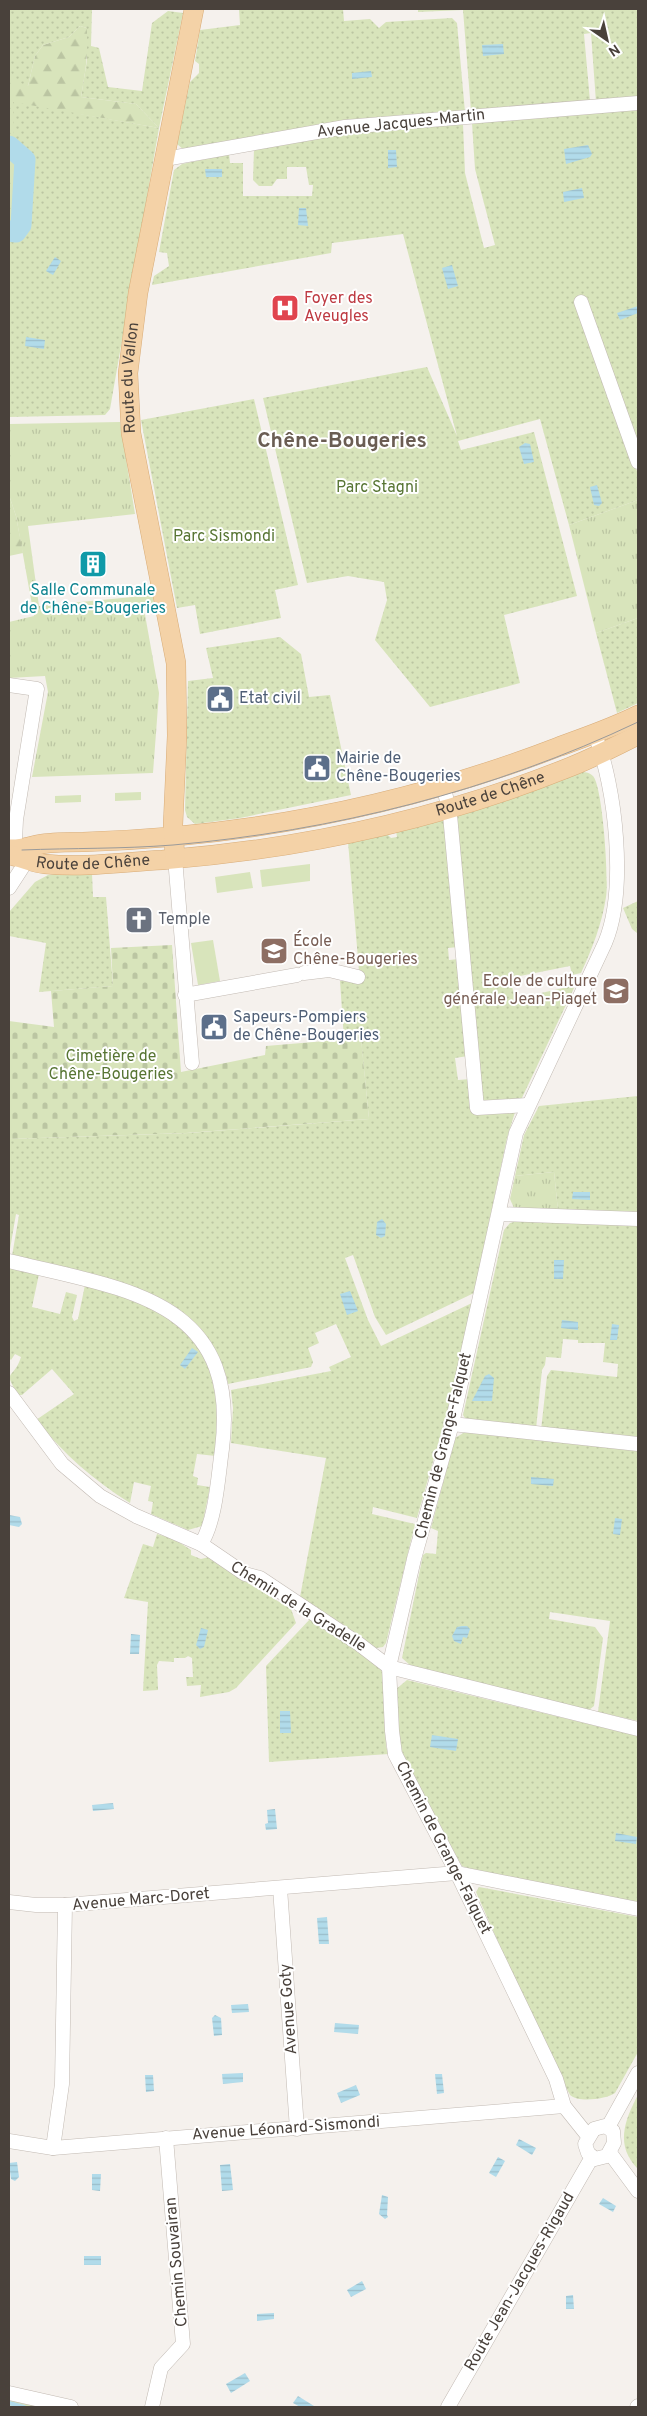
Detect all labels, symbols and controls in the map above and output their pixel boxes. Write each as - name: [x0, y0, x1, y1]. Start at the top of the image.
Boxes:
- north arrow: [582, 15, 632, 65]
- text: N: [605, 40, 622, 59]
- street label: Avenue Jacques-Martin: [316, 105, 486, 143]
- place label: Foyer des Aveugles: [304, 289, 373, 327]
- hospital icon: Foyer des Aveugles: [270, 293, 300, 323]
- street label: Route du Vallon: [118, 321, 144, 434]
- district label: Chêne-Bougeries: [257, 428, 427, 455]
- park label: Parc Stagni: [336, 478, 418, 498]
- park label: Parc Sismondi: [173, 527, 275, 547]
- building icon: Salle Communale de Chêne-Bougeries: [78, 549, 108, 579]
- place label: Salle Communale de Chêne-Bougeries: [20, 581, 166, 619]
- public building icon: Etat civil: [205, 684, 235, 714]
- place label: Etat civil: [239, 689, 301, 709]
- place label: Mairie de Chêne-Bougeries: [336, 749, 461, 787]
- public building icon: Mairie de Chêne-Bougeries: [302, 753, 332, 783]
- street label: Route de Chêne: [433, 768, 548, 822]
- street label: Route de Chêne: [34, 851, 151, 875]
- church icon: Temple: [124, 905, 154, 935]
- place label: Temple: [158, 910, 210, 930]
- place label: École Chêne-Bougeries: [293, 930, 418, 970]
- school or university icon: École Chêne-Bougeries: [259, 936, 289, 966]
- place label: Ecole de culture générale Jean-Piaget: [443, 972, 597, 1010]
- school or university icon: Ecole de culture générale Jean-Piaget: [601, 976, 631, 1006]
- place label: Sapeurs-Pompiers de Chêne-Bougeries: [233, 1008, 379, 1046]
- public building icon: Sapeurs-Pompiers de Chêne-Bougeries: [199, 1012, 229, 1042]
- park label: Cimetière de Chêne-Bougeries: [49, 1047, 173, 1085]
- street label: Chemin de Grange-Falquet: [411, 1351, 477, 1541]
- street label: Chemin de la Gradelle: [226, 1557, 370, 1657]
- street label: Chemin de Grange-Falquet: [391, 1758, 495, 1938]
- street label: Avenue Marc-Doret: [71, 1884, 211, 1916]
- street label: Avenue Goty: [276, 1963, 302, 2055]
- street label: Avenue Léonard-Sismondi: [191, 2112, 381, 2146]
- street label: Route Jean-Jacques-Rigaud: [461, 2189, 579, 2375]
- street label: Chemin Souvairan: [161, 2196, 193, 2328]

